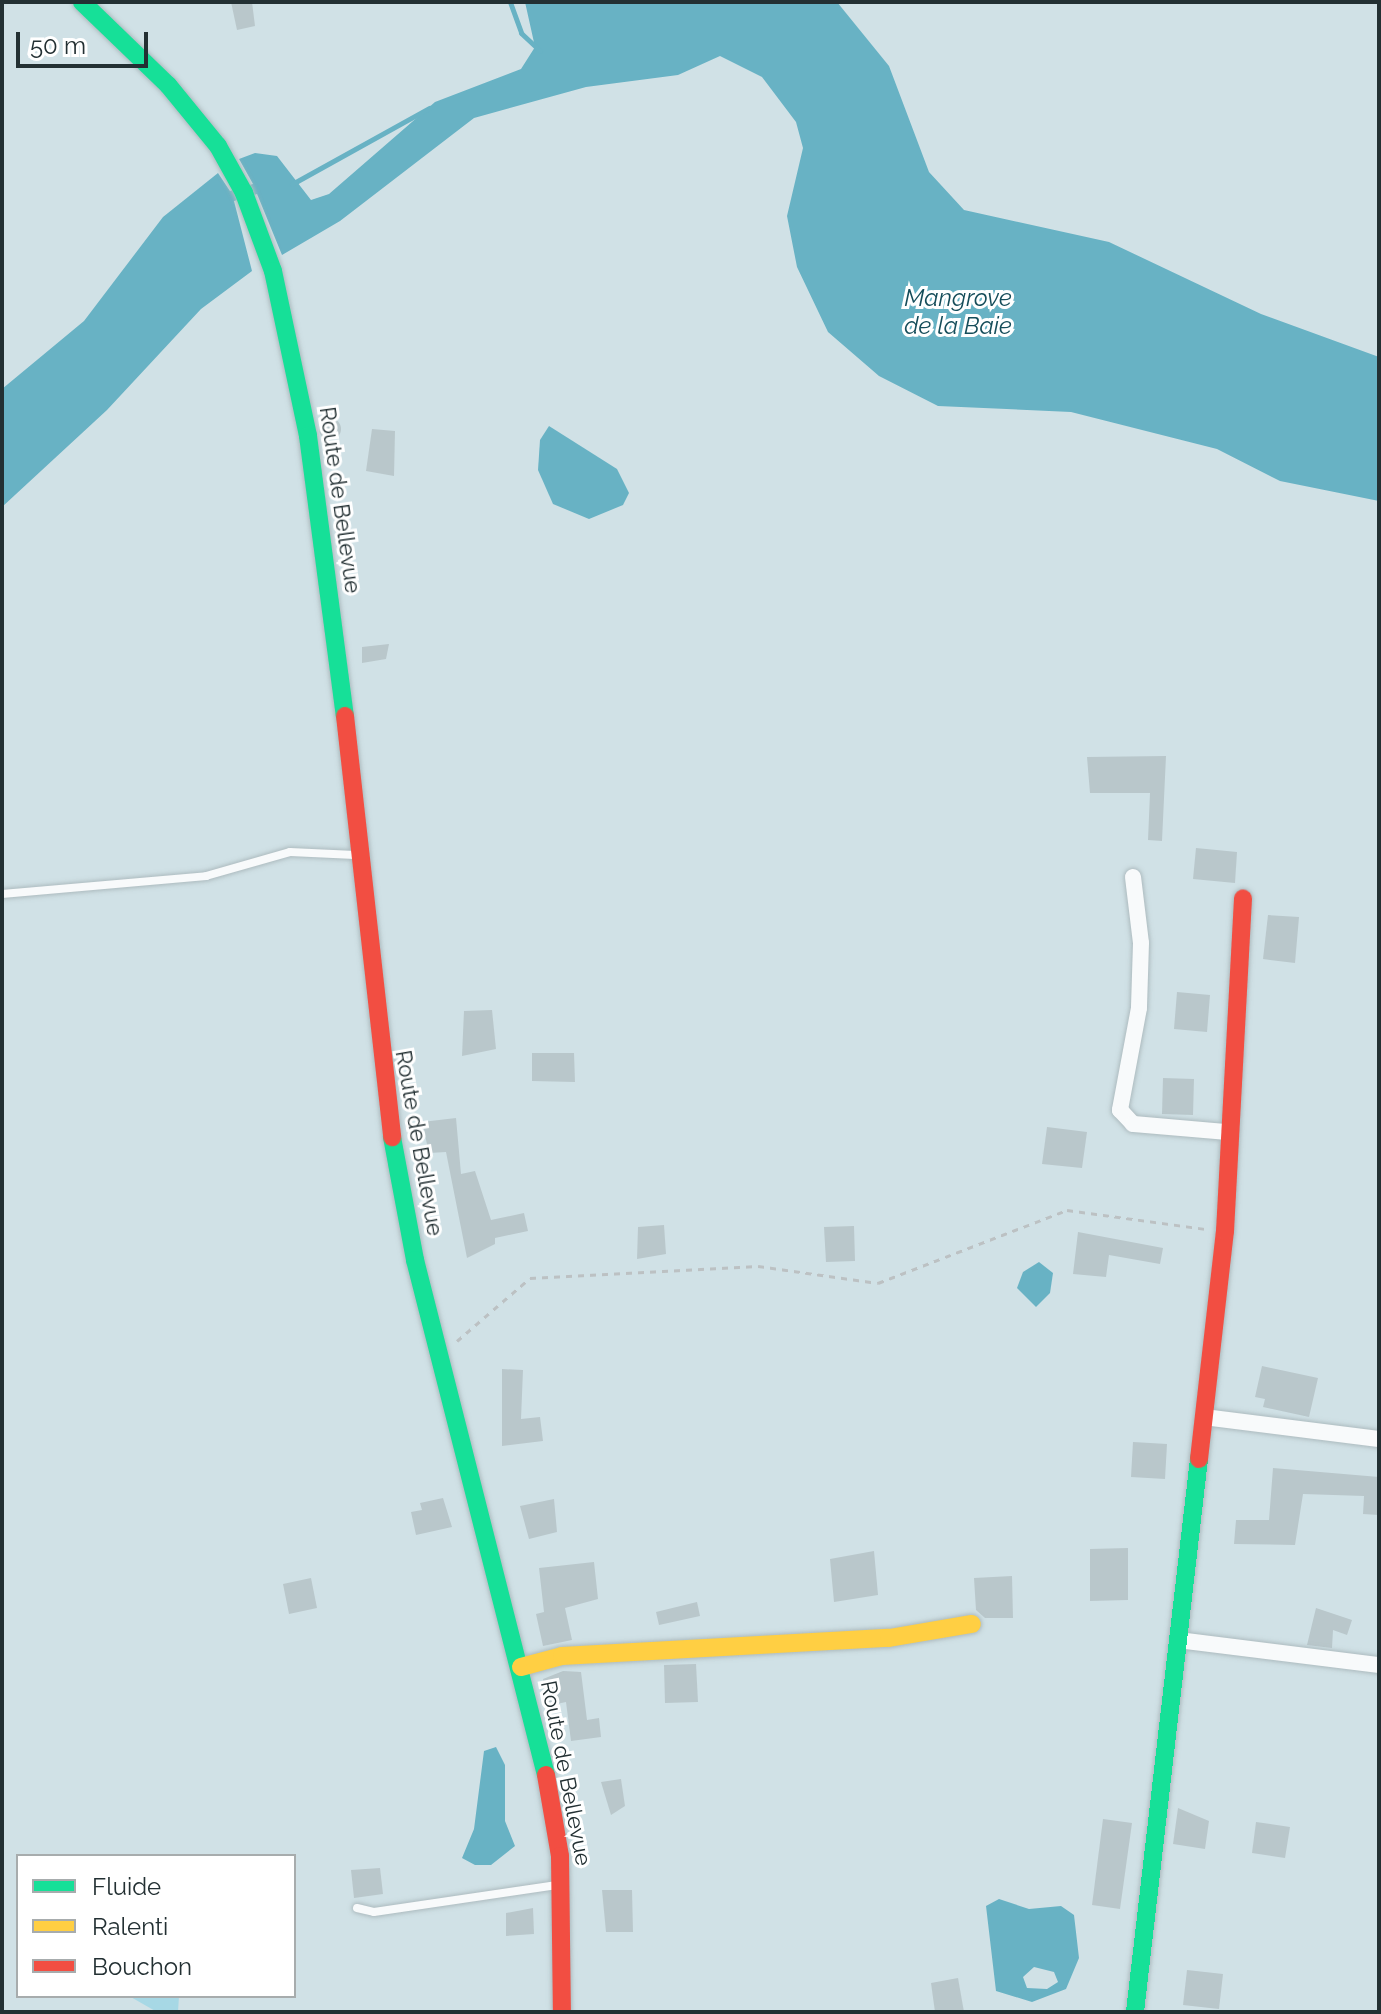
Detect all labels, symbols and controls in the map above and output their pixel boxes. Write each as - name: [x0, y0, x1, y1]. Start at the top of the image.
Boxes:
- scale bar: [20, 16, 152, 66]
- text: 50 m: [30, 31, 86, 60]
- water label: Mangrove de la Baie: [904, 284, 1012, 340]
- street label: Route de Bellevue: [314, 405, 366, 595]
- street label: Route de Bellevue: [390, 1048, 448, 1238]
- street label: Route de Bellevue: [535, 1678, 597, 1868]
- legend: [16, 1854, 296, 1998]
- text: Fluide: [92, 1872, 161, 1901]
- text: Ralenti: [92, 1912, 168, 1941]
- text: Bouchon: [92, 1952, 192, 1981]

